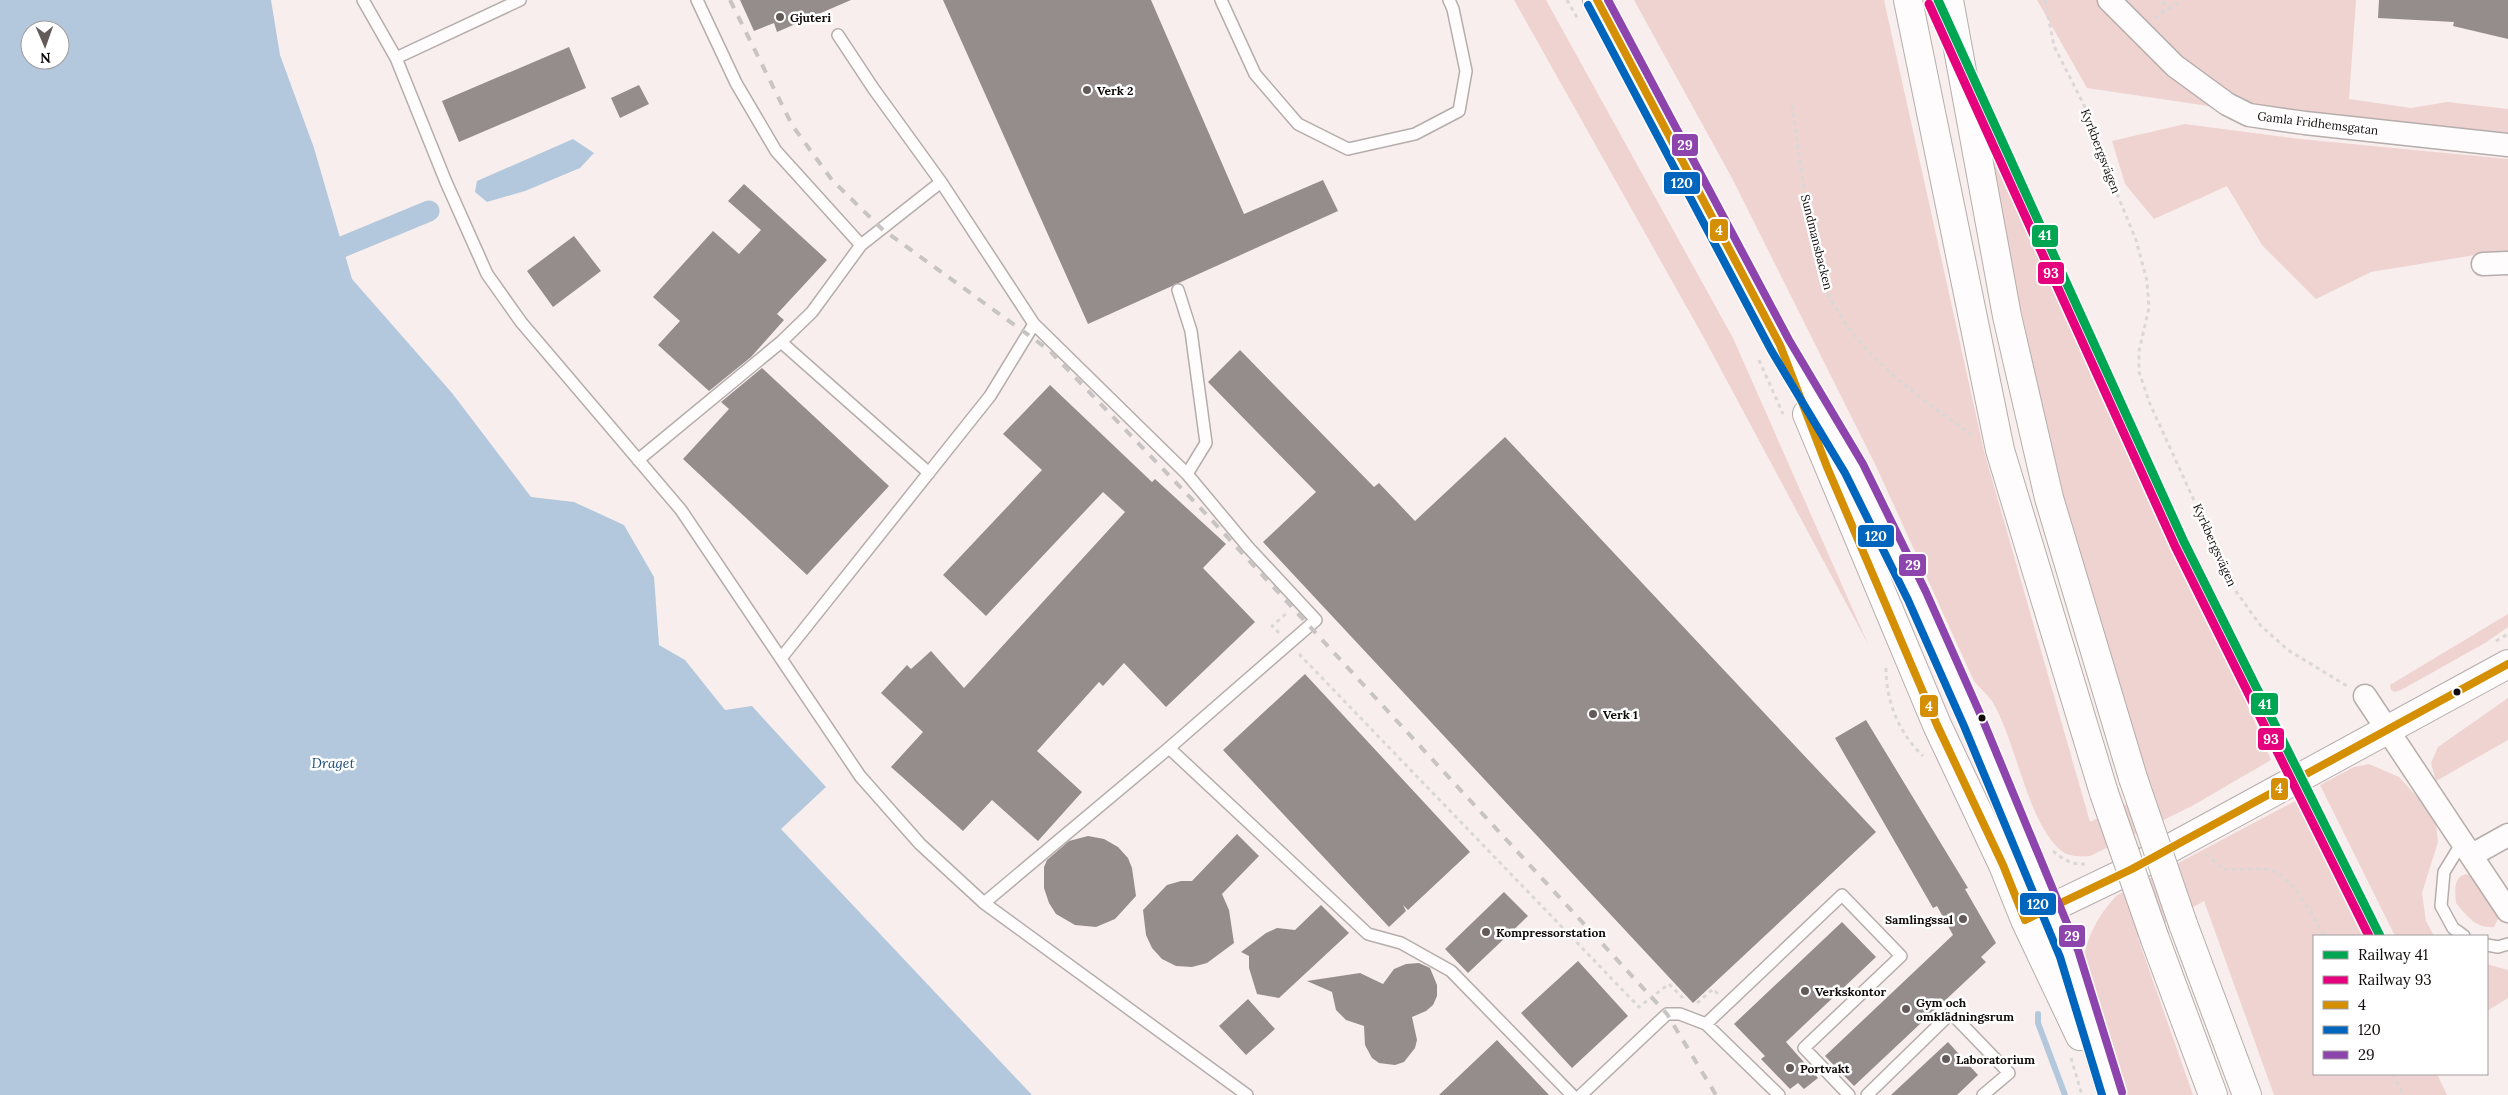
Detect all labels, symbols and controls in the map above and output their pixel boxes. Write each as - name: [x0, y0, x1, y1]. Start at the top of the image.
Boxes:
- place label: Gjuteri: [790, 10, 831, 25]
- marker: Gjuteri: [774, 11, 786, 23]
- north arrow: [20, 20, 70, 70]
- text: N: [40, 49, 51, 67]
- place label: Verk 2: [1097, 83, 1133, 98]
- marker: Verk 2: [1081, 84, 1093, 96]
- street label: Kyrkbergsvägen: [2078, 107, 2124, 195]
- street label: Gamla Fridhemsgatan: [2257, 108, 2379, 138]
- line badge: 29: [1671, 133, 1699, 157]
- text: 29: [1677, 136, 1693, 154]
- line badge: 120: [1663, 171, 1701, 195]
- text: 120: [1671, 174, 1693, 192]
- street label: Sundmansbacken: [1798, 193, 1836, 291]
- line badge: 4: [1709, 218, 1729, 242]
- text: 4: [1715, 221, 1723, 239]
- line badge: 41: [2031, 224, 2059, 248]
- text: 41: [2038, 226, 2052, 244]
- line badge: 93: [2037, 261, 2065, 285]
- text: 93: [2043, 264, 2059, 282]
- street label: Kyrkbergsvägen: [2190, 501, 2240, 589]
- line badge: 120: [1857, 524, 1895, 548]
- text: 120: [1865, 527, 1887, 545]
- line badge: 29: [1898, 553, 1927, 577]
- text: 29: [1905, 556, 1921, 574]
- unlabelled marker: [2452, 687, 2462, 697]
- line badge: 41: [2250, 692, 2279, 716]
- line badge: 4: [1919, 694, 1939, 718]
- text: 41: [2258, 695, 2272, 713]
- text: 4: [1925, 697, 1933, 715]
- place label: Verk 1: [1603, 707, 1638, 722]
- marker: Verk 1: [1587, 708, 1599, 720]
- unlabelled marker: [1977, 713, 1987, 723]
- line badge: 93: [2257, 727, 2285, 751]
- text: 93: [2263, 730, 2279, 748]
- water label: Draget: [311, 754, 355, 772]
- line badge: 4: [2270, 777, 2289, 801]
- text: 4: [2275, 779, 2283, 797]
- line badge: 120: [2019, 892, 2057, 916]
- text: 120: [2027, 895, 2049, 913]
- place label: Samlingssal: [1885, 912, 1953, 927]
- marker: Samlingssal: [1957, 913, 1969, 925]
- line badge: 29: [2058, 924, 2086, 948]
- place label: Kompressorstation: [1496, 925, 1606, 940]
- marker: Kompressorstation: [1480, 926, 1492, 938]
- text: 29: [2064, 927, 2080, 945]
- legend: [2313, 935, 2488, 1075]
- text: Railway 41: [2358, 945, 2428, 964]
- text: Railway 93: [2358, 970, 2432, 989]
- place label: Verkskontor: [1815, 984, 1887, 999]
- marker: Verkskontor: [1799, 985, 1811, 997]
- place label: Gym och omklädningsrum: [1916, 995, 2014, 1024]
- text: 4: [2358, 995, 2366, 1014]
- marker: Gym och omklädningsrum: [1900, 1003, 1912, 1015]
- text: 120: [2358, 1020, 2381, 1039]
- text: 29: [2358, 1045, 2375, 1064]
- place label: Laboratorium: [1956, 1052, 2035, 1067]
- marker: Laboratorium: [1940, 1053, 1952, 1065]
- place label: Portvakt: [1800, 1061, 1851, 1076]
- marker: Portvakt: [1784, 1062, 1796, 1074]

